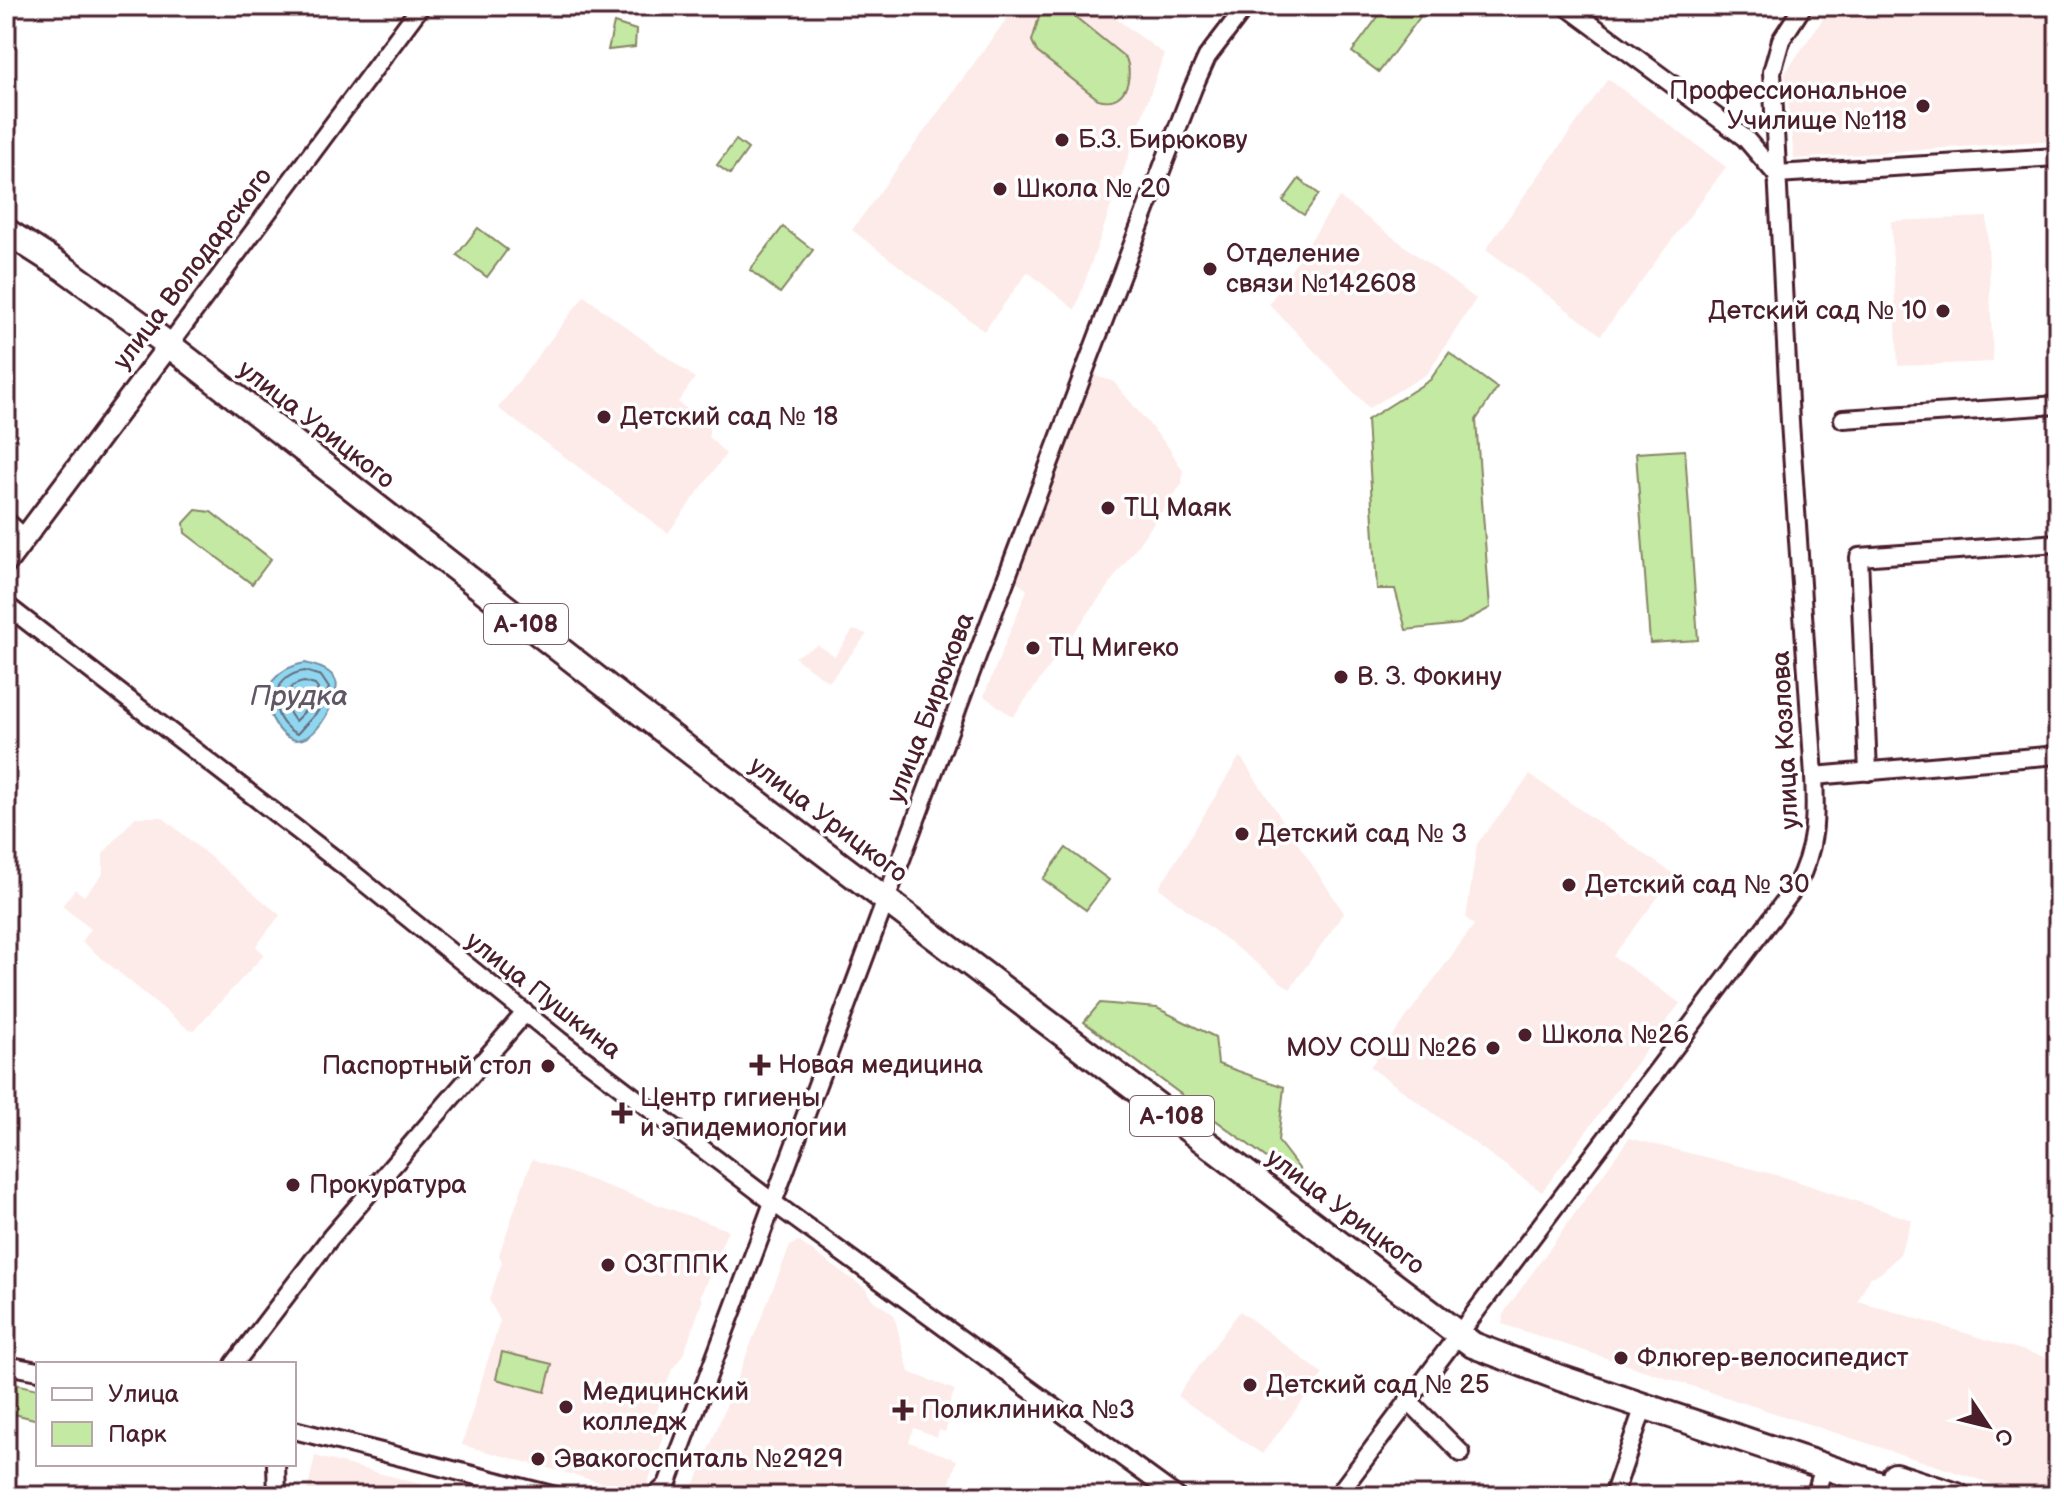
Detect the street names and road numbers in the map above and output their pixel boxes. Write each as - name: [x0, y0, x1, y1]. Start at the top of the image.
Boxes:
- street label: улица Володарского: [107, 162, 279, 376]
- street label: улица Урицкого: [231, 354, 401, 496]
- road number: А-108: [484, 604, 568, 644]
- street label: улица Бирюкова: [880, 608, 982, 808]
- street label: улица Козлова: [1766, 650, 1806, 830]
- street label: улица Урицкого: [743, 750, 913, 890]
- street label: улица Пушкина: [459, 926, 627, 1066]
- road number: А-108: [1130, 1096, 1214, 1136]
- street label: улица Урицкого: [1260, 1142, 1430, 1282]

